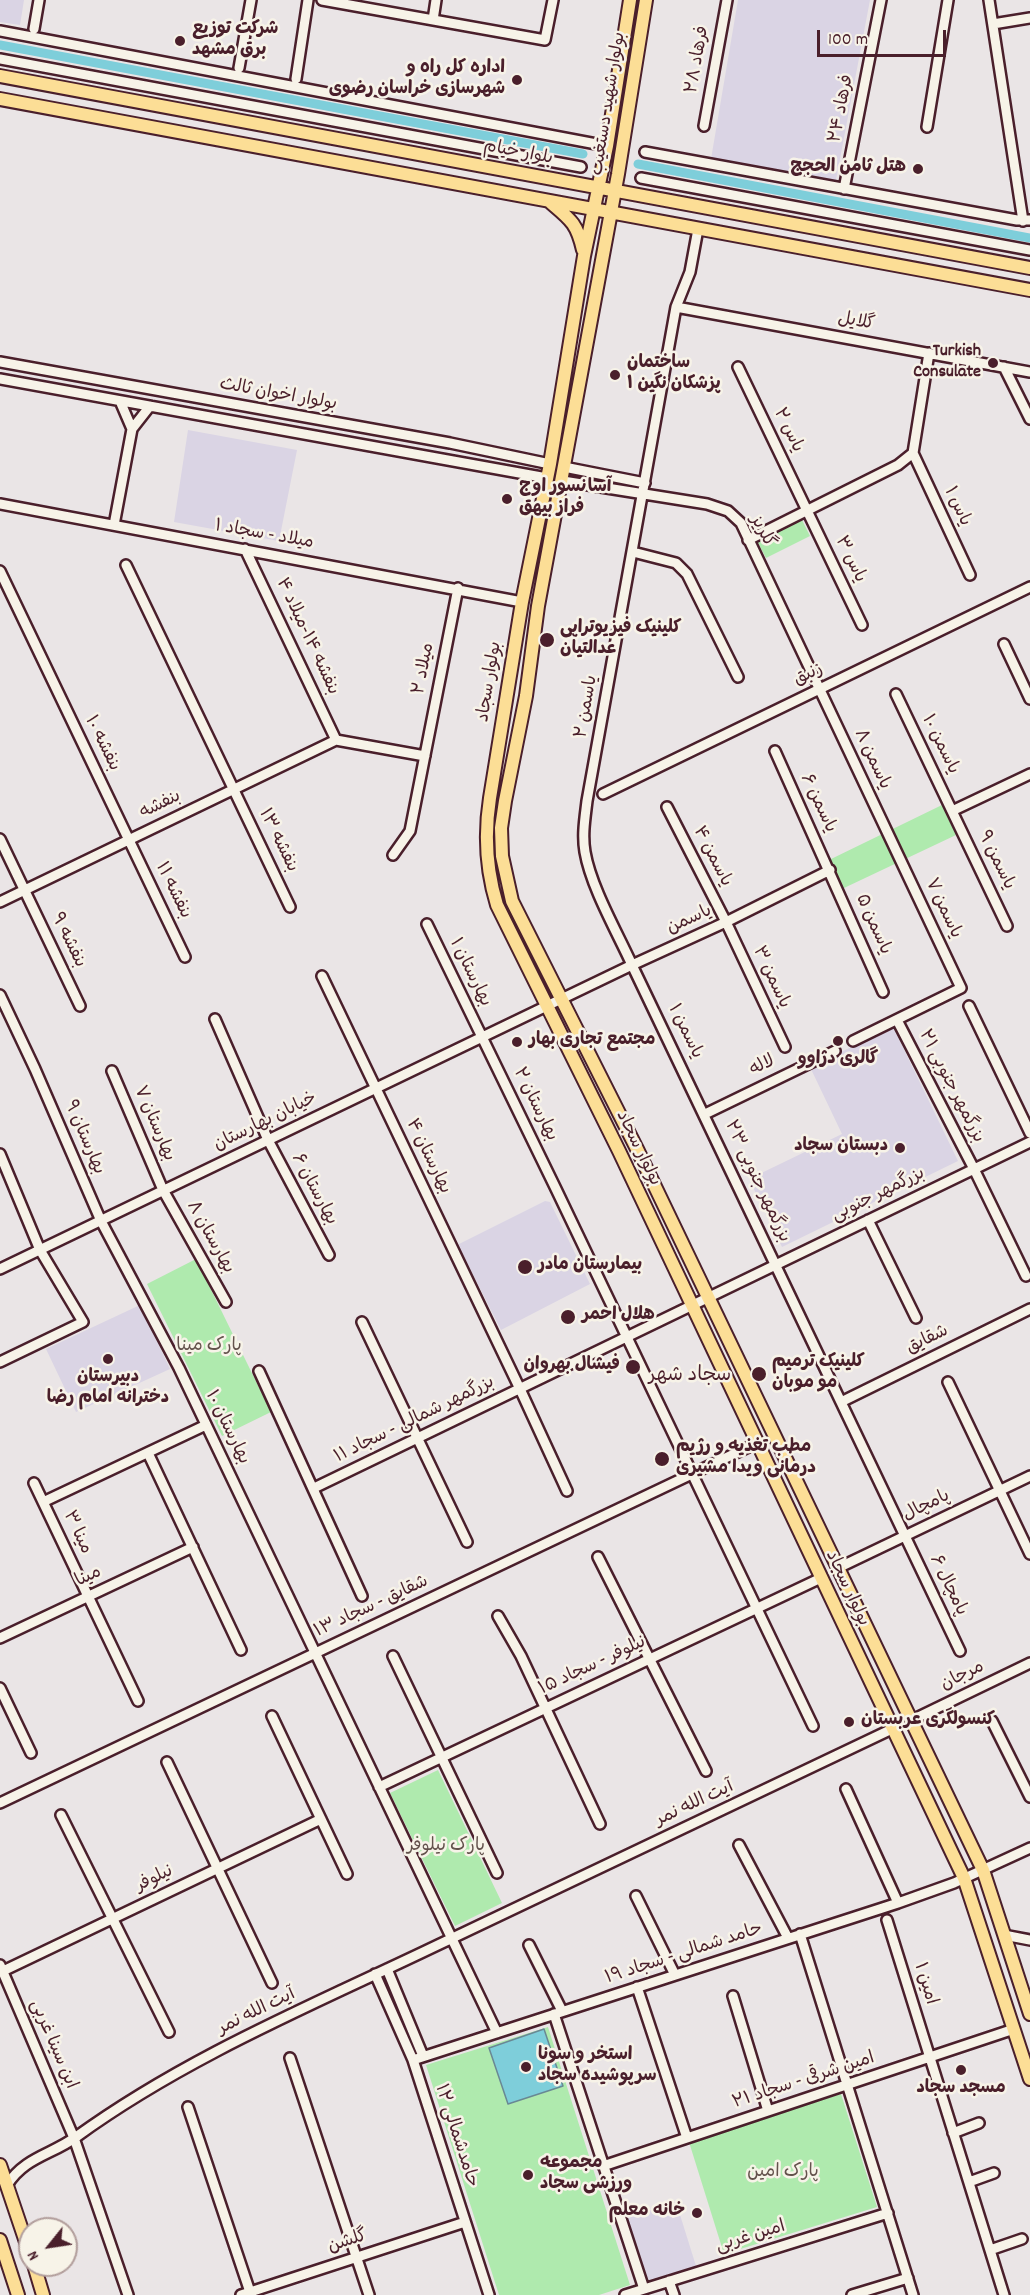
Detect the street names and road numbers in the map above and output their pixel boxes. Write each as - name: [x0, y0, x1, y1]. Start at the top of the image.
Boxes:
- street label: فرهاد ۲۸: [682, 25, 716, 95]
- street label: بولوار شهید دستغیب: [588, 31, 632, 177]
- street label: فرهاد ۲۴: [826, 73, 860, 145]
- street label: بلوار خیام: [481, 137, 555, 171]
- street label: گلایل: [836, 309, 876, 337]
- street label: بولوار اخوان ثالث: [218, 375, 338, 417]
- street label: یاس ۲: [767, 405, 807, 457]
- street label: یاس ۱: [938, 484, 974, 530]
- street label: گلریز: [744, 512, 778, 552]
- street label: میلاد - سجاد ۱: [213, 517, 315, 555]
- street label: یاس ۳: [828, 533, 870, 587]
- street label: بنفشه ۱۴-میلاد ۴: [269, 575, 343, 699]
- street label: بولوار سجاد: [474, 640, 508, 724]
- street label: میلاد ۲: [409, 641, 441, 697]
- street label: زنبق: [791, 660, 827, 692]
- street label: یاسمن ۲: [572, 674, 604, 740]
- street label: یاسمن ۱۰: [915, 712, 963, 778]
- street label: بنفشه ۱۰: [78, 713, 124, 775]
- street label: یاسمن ۸: [848, 726, 894, 794]
- street label: یاسمن ۶: [794, 771, 840, 837]
- street label: بنفشه: [137, 787, 185, 825]
- street label: بنفشه ۱۳: [252, 806, 302, 876]
- street label: یاسمن ۴: [687, 823, 735, 891]
- street label: یاسمن ۹: [972, 828, 1018, 894]
- street label: بنفشه ۱۱: [149, 859, 195, 923]
- street label: یاسمن ۷: [919, 875, 965, 943]
- street label: یاسمن ۵: [849, 891, 895, 959]
- street label: یاسمن: [664, 902, 716, 940]
- street label: بنفشه ۹: [45, 910, 89, 972]
- street label: بهارستان ۱: [443, 935, 495, 1011]
- street label: یاسمن ۳: [746, 943, 794, 1013]
- street label: یاسمن ۱: [662, 1001, 706, 1063]
- street label: بزرگمهر جنوبی ۲۱: [912, 1027, 988, 1147]
- street label: لاله: [747, 1052, 779, 1082]
- street label: بهارستان ۲: [507, 1065, 561, 1145]
- street label: بهارستان ۷: [127, 1083, 179, 1165]
- street label: خیابان بهارستان: [211, 1089, 321, 1157]
- street label: بهارستان ۹: [58, 1098, 108, 1178]
- street label: بولوار سجاد: [609, 1108, 665, 1190]
- street label: بهارستان ۴: [400, 1116, 454, 1198]
- street label: بزرگمهر جنوبی ۲۳: [718, 1118, 794, 1246]
- street label: بهارستان ۶: [285, 1150, 341, 1230]
- street label: بزرگمهر جنوبی: [829, 1164, 929, 1228]
- street label: بهارستان ۸: [180, 1198, 238, 1278]
- street label: شقایق: [903, 1322, 953, 1360]
- street label: بزرگمهر شمالی - سجاد ۱۱: [331, 1373, 499, 1469]
- street label: بهارستان ۱۰: [199, 1387, 253, 1469]
- street label: پامچال: [900, 1486, 954, 1528]
- street label: مینا ۳: [57, 1508, 95, 1558]
- street label: بولوار سجاد: [819, 1548, 873, 1630]
- street label: پامچال ۶: [923, 1552, 971, 1620]
- street label: مینا: [73, 1563, 105, 1593]
- street label: شقایق - سجاد ۱۳: [311, 1572, 433, 1644]
- street label: نیلوفر - سجاد ۱۵: [536, 1633, 650, 1701]
- street label: مرجان: [938, 1657, 988, 1697]
- street label: آیت الله نمر: [652, 1777, 738, 1833]
- street label: نیلوفر: [133, 1862, 177, 1898]
- street label: حامد شمالی - سجاد ۱۹: [603, 1919, 765, 1991]
- street label: امین ۱: [907, 1960, 941, 2008]
- street label: آیت الله نمر: [214, 1985, 300, 2041]
- street label: ابن سینا غربی: [24, 1997, 80, 2093]
- street label: امین شرقی - سجاد ۲۱: [730, 2049, 878, 2115]
- street label: حامدشمالی ۱۲: [428, 2082, 482, 2190]
- street label: امین غربی: [714, 2217, 788, 2259]
- street label: گلشن: [326, 2227, 370, 2259]

